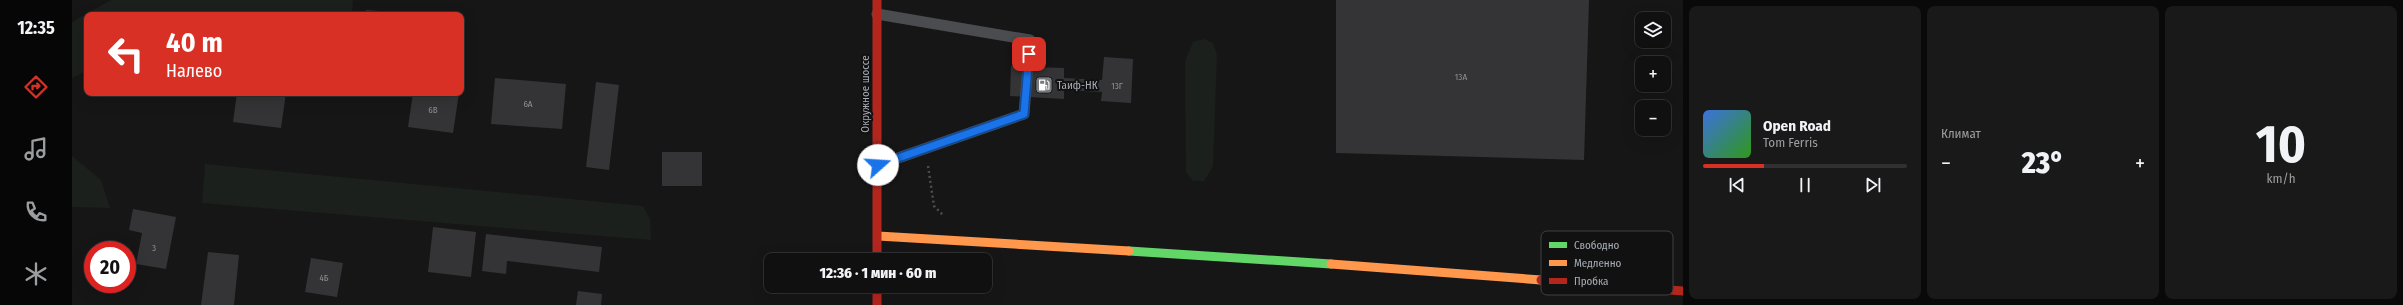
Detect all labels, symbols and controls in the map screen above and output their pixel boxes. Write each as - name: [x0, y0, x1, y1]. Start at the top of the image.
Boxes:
- map controls: [1635, 12, 1671, 136]
- button: layers: [1635, 12, 1671, 48]
- text: 12:35: [17, 17, 55, 39]
- text: 40 m: [166, 26, 223, 59]
- icon: left: [100, 28, 152, 80]
- pin: [1012, 37, 1046, 71]
- icon: arrive: [1018, 43, 1040, 65]
- street label: Окружное шоссе: [859, 55, 872, 133]
- button: +: [1635, 56, 1671, 92]
- text: Налево: [166, 60, 222, 82]
- house number: 13А: [1455, 72, 1467, 82]
- icon: directions: [22, 73, 50, 101]
- fuel station icon: Таиф-НК: [1034, 75, 1054, 95]
- place label: Таиф-НК: [1057, 79, 1098, 92]
- house number: 13Г: [1111, 81, 1124, 91]
- house number: 6А: [523, 99, 533, 109]
- button: −: [1635, 100, 1671, 136]
- house number: 6В: [428, 105, 438, 115]
- text: 10: [2256, 113, 2306, 176]
- text: Open Road: [1763, 117, 1831, 135]
- text: Климат: [1941, 126, 1981, 141]
- icon: music: [22, 135, 50, 163]
- text: Tom Ferris: [1763, 135, 1818, 150]
- position arrow: [857, 144, 899, 186]
- text: 23°: [2022, 145, 2064, 181]
- text: −: [1941, 150, 1951, 177]
- text: +: [2135, 150, 2145, 177]
- text: km/h: [2267, 171, 2296, 186]
- icon: previous: [1726, 174, 1748, 196]
- icon: pause: [1794, 174, 1816, 196]
- icon: next: [1862, 174, 1884, 196]
- icon: phone: [22, 198, 50, 226]
- legend: [1541, 231, 1673, 295]
- text: Свободно: [1574, 239, 1619, 252]
- speed limit sign: 20: [84, 241, 136, 293]
- house number: 3: [152, 243, 156, 253]
- text: Медленно: [1574, 257, 1622, 270]
- icon: climate: [22, 260, 50, 288]
- text: 12:36 · 1 мин · 60 m: [820, 264, 936, 282]
- house number: 4Б: [319, 273, 329, 283]
- text: Пробка: [1574, 275, 1608, 288]

